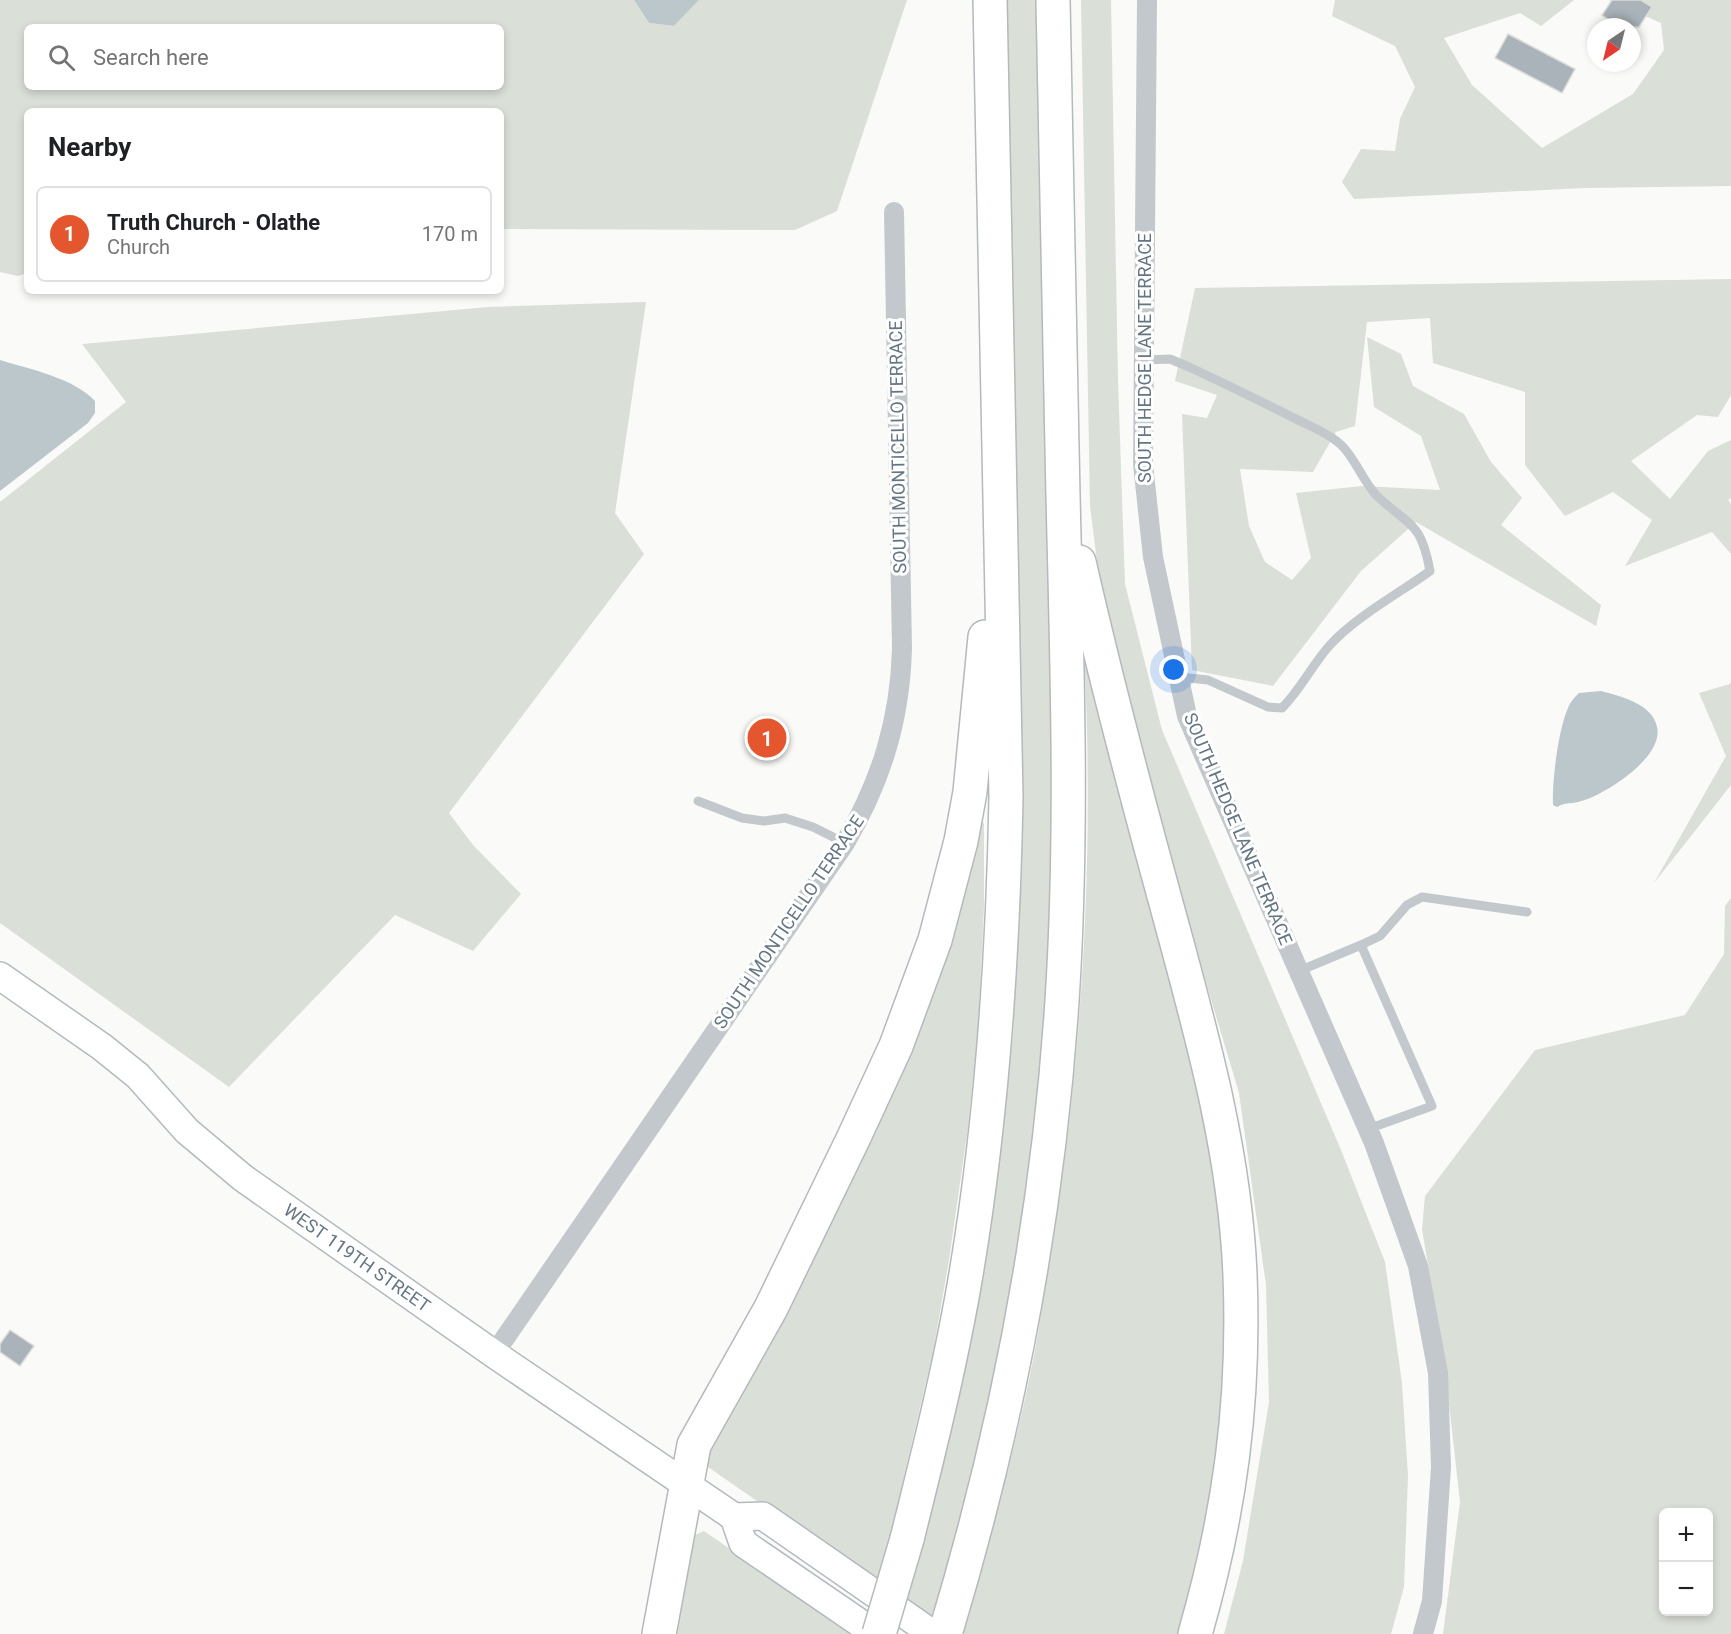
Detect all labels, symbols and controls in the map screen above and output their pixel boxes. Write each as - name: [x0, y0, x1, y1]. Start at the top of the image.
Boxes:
- north arrow: [1587, 18, 1641, 72]
- search box: [24, 24, 504, 90]
- icon: search: [45, 41, 78, 74]
- text: Search here: [93, 45, 209, 70]
- text: Nearby: [48, 132, 131, 162]
- text: Truth Church - Olathe: [107, 210, 320, 235]
- text: 1: [64, 222, 75, 246]
- text: 170 m: [422, 222, 478, 246]
- street label: SOUTH HEDGE LANE TERRACE: [1134, 233, 1155, 483]
- text: Church: [107, 235, 170, 259]
- street label: SOUTH MONTICELLO TERRACE: [885, 320, 910, 574]
- your location: [1159, 655, 1188, 684]
- street label: SOUTH HEDGE LANE TERRACE: [1180, 710, 1297, 948]
- pin: 1: [748, 716, 786, 760]
- street label: SOUTH MONTICELLO TERRACE: [709, 811, 868, 1033]
- street label: WEST 119TH STREET: [280, 1199, 435, 1316]
- map controls: [1659, 1508, 1713, 1616]
- button: +: [1659, 1508, 1713, 1562]
- button: −: [1659, 1562, 1713, 1616]

